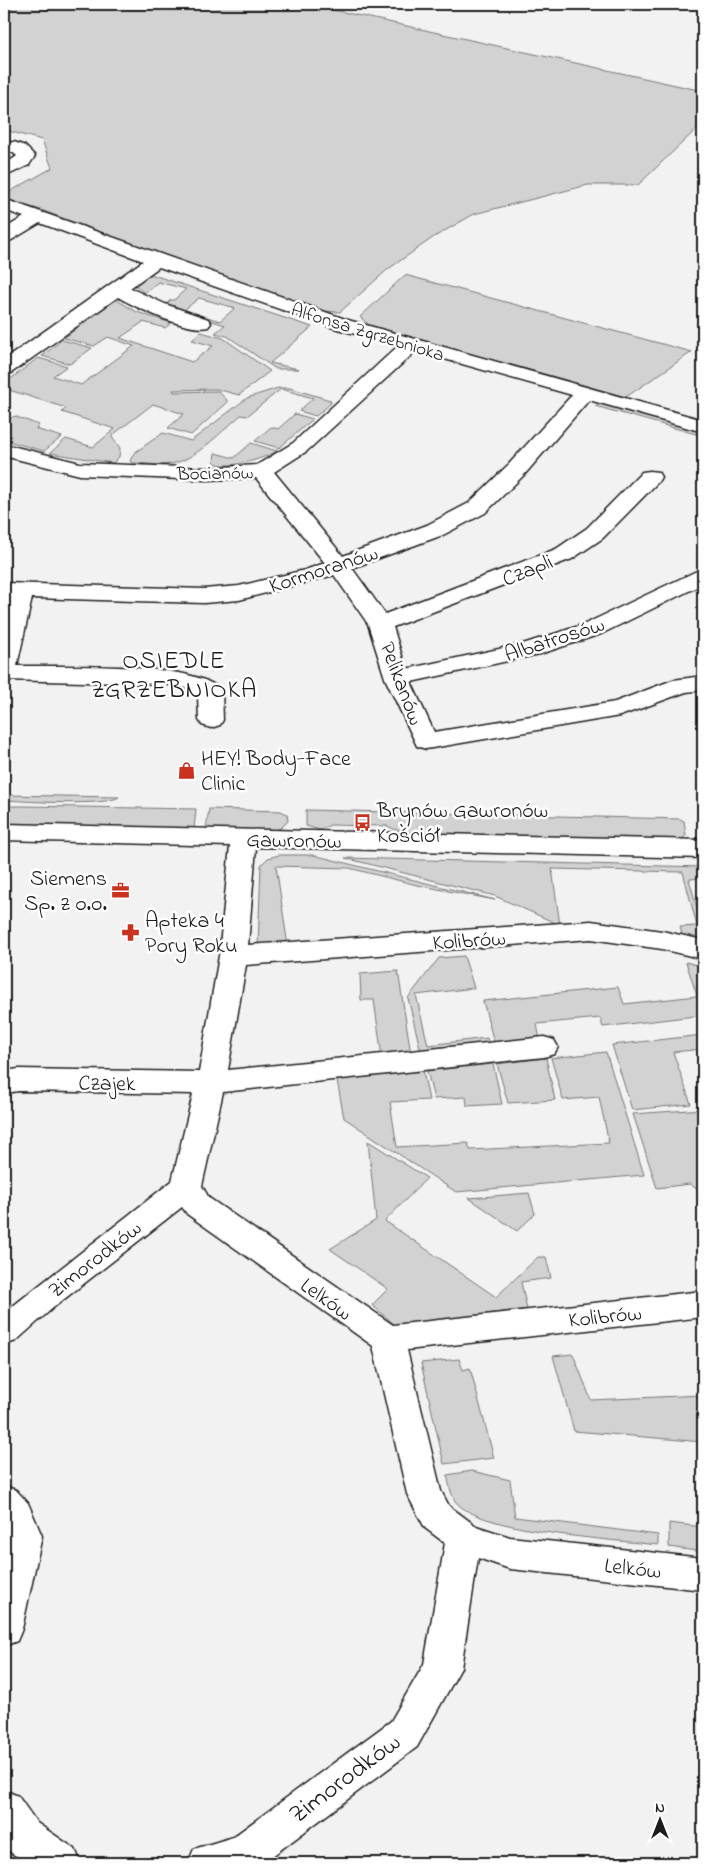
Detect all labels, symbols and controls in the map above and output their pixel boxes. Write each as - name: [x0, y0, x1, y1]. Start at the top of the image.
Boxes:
- street label: Alfonsa Zgrzebnioka: [287, 297, 447, 371]
- street label: Bocianów: [176, 460, 254, 489]
- street label: Kormoranów: [265, 538, 383, 604]
- street label: Czapli: [498, 547, 558, 596]
- street label: Albatrosów: [501, 610, 609, 672]
- street label: Pelikanów: [370, 638, 431, 730]
- district label: OSIEDLE ZGRZEBNIOKA: [91, 644, 257, 709]
- place label: HEY! Body-Face Clinic: [201, 744, 351, 801]
- shop icon: HEY! Body-Face Clinic: [177, 760, 197, 780]
- place label: Brynów Gawronów Kościół: [376, 796, 548, 853]
- bus stop icon: Brynów Gawronów Kościół: [353, 812, 373, 832]
- street label: Gawronów: [246, 825, 342, 859]
- place label: Siemens Sp. z o.o.: [24, 864, 107, 921]
- office icon: Siemens Sp. z o.o.: [111, 880, 131, 900]
- place label: Apteka 4 Pory Roku: [145, 906, 238, 964]
- pharmacy icon: Apteka 4 Pory Roku: [121, 922, 141, 942]
- street label: Kolibrów: [431, 923, 507, 961]
- street label: Czajek: [78, 1069, 136, 1102]
- street label: Zimorodków: [42, 1214, 149, 1307]
- street label: Lelków: [293, 1271, 358, 1330]
- street label: Kolibrów: [567, 1298, 643, 1338]
- street label: Lelków: [603, 1551, 663, 1589]
- street label: Zimorodków: [282, 1725, 410, 1834]
- north arrow: [634, 1794, 684, 1844]
- text: N: [655, 1798, 665, 1819]

